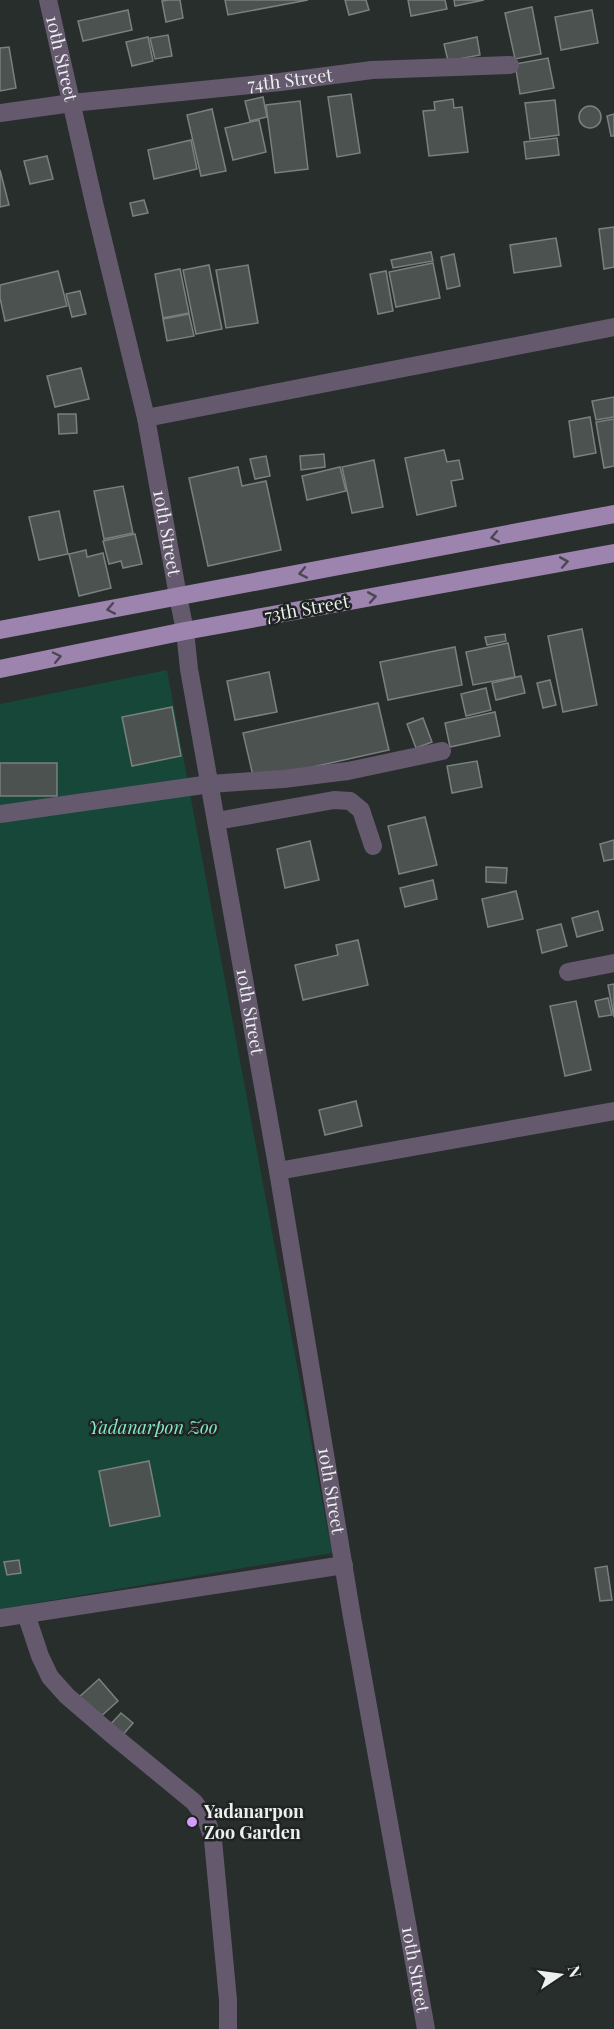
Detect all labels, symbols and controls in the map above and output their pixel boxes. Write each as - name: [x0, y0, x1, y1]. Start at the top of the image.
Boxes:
- street label: 10th Street: [41, 13, 84, 104]
- street label: 74th Street: [246, 62, 335, 96]
- street label: 10th Street: [148, 488, 187, 578]
- one-way arrow: [490, 530, 500, 543]
- one-way arrow: [559, 556, 569, 569]
- one-way arrow: [298, 566, 308, 579]
- street label: 73th Street: [263, 589, 351, 627]
- one-way arrow: [367, 591, 377, 604]
- one-way arrow: [107, 602, 117, 615]
- one-way arrow: [52, 652, 62, 665]
- street label: 10th Street: [231, 966, 270, 1057]
- park label: Yadanarpon Zoo: [89, 1415, 218, 1439]
- street label: 10th Street: [313, 1446, 351, 1536]
- place label: Yadanarpon Zoo Garden: [203, 1799, 304, 1844]
- marker: Yadanarpon Zoo Garden: [185, 1815, 199, 1829]
- street label: 10th Street: [397, 1924, 436, 2015]
- north arrow: [530, 1945, 590, 2005]
- text: N: [564, 1964, 587, 1980]

